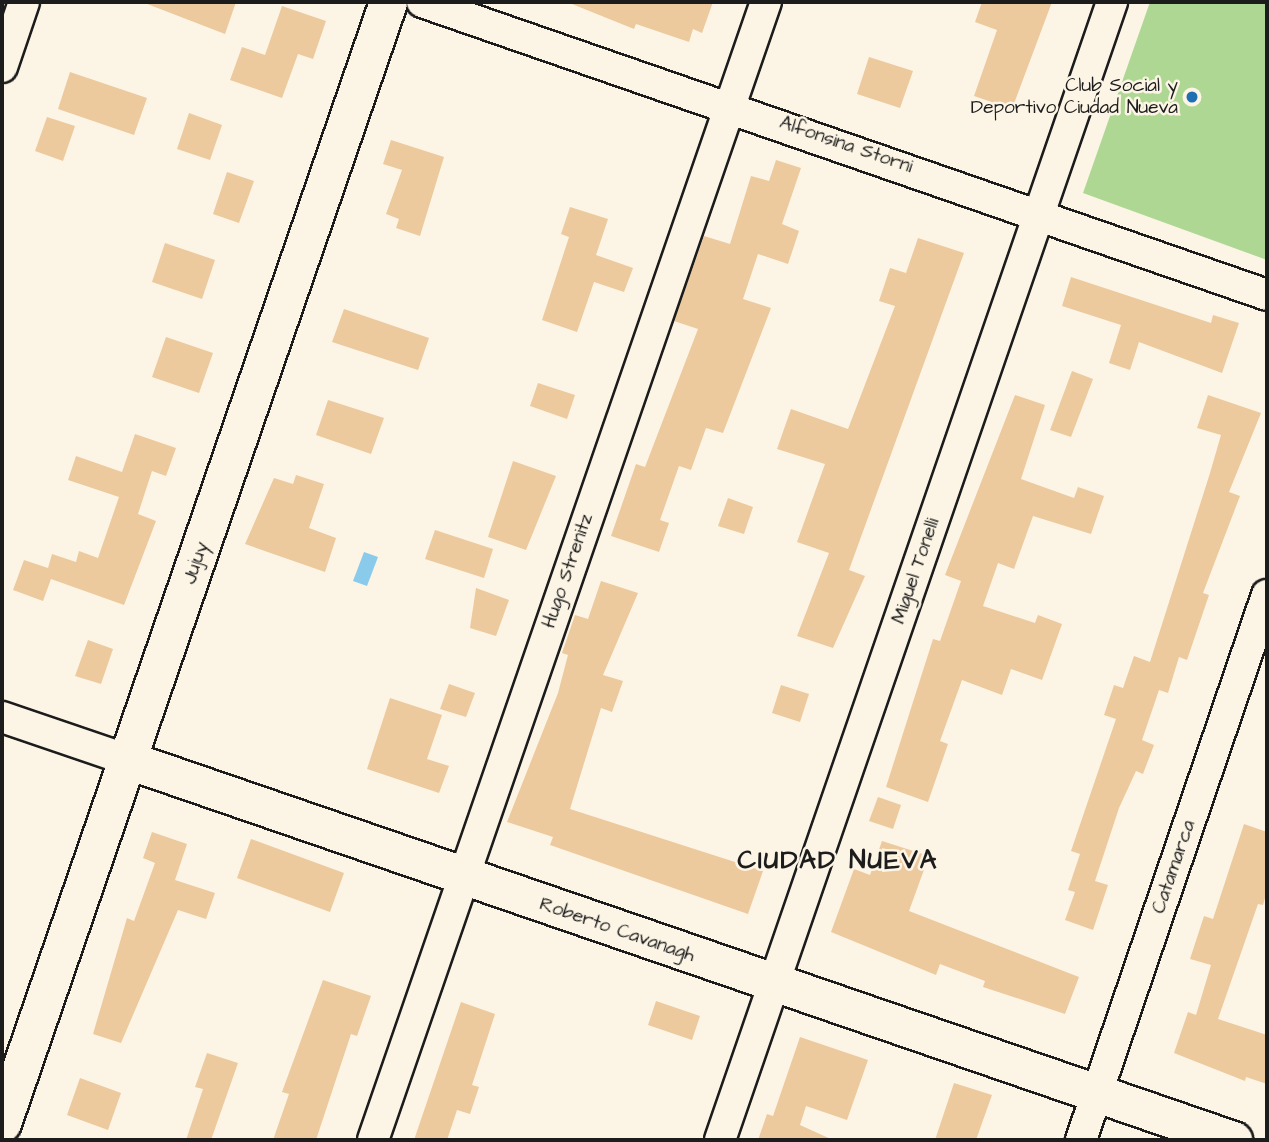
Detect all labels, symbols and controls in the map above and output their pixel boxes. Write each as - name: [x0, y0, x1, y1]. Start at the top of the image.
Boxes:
- place label: Club Social y Deportivo Ciudad Nueva: [971, 75, 1178, 119]
- marker: Club Social y Deportivo Ciudad Nueva: [1184, 89, 1200, 105]
- street label: Alfonsina Storni: [776, 112, 916, 178]
- street label: Hugo Strenitz: [538, 511, 598, 631]
- street label: Miguel Tonelli: [887, 515, 945, 627]
- street label: Jujuy: [178, 539, 214, 587]
- street label: Catamarca: [1147, 817, 1201, 917]
- district label: CIUDAD NUEVA: [739, 845, 937, 877]
- street label: Roberto Cavanagh: [536, 893, 698, 967]

